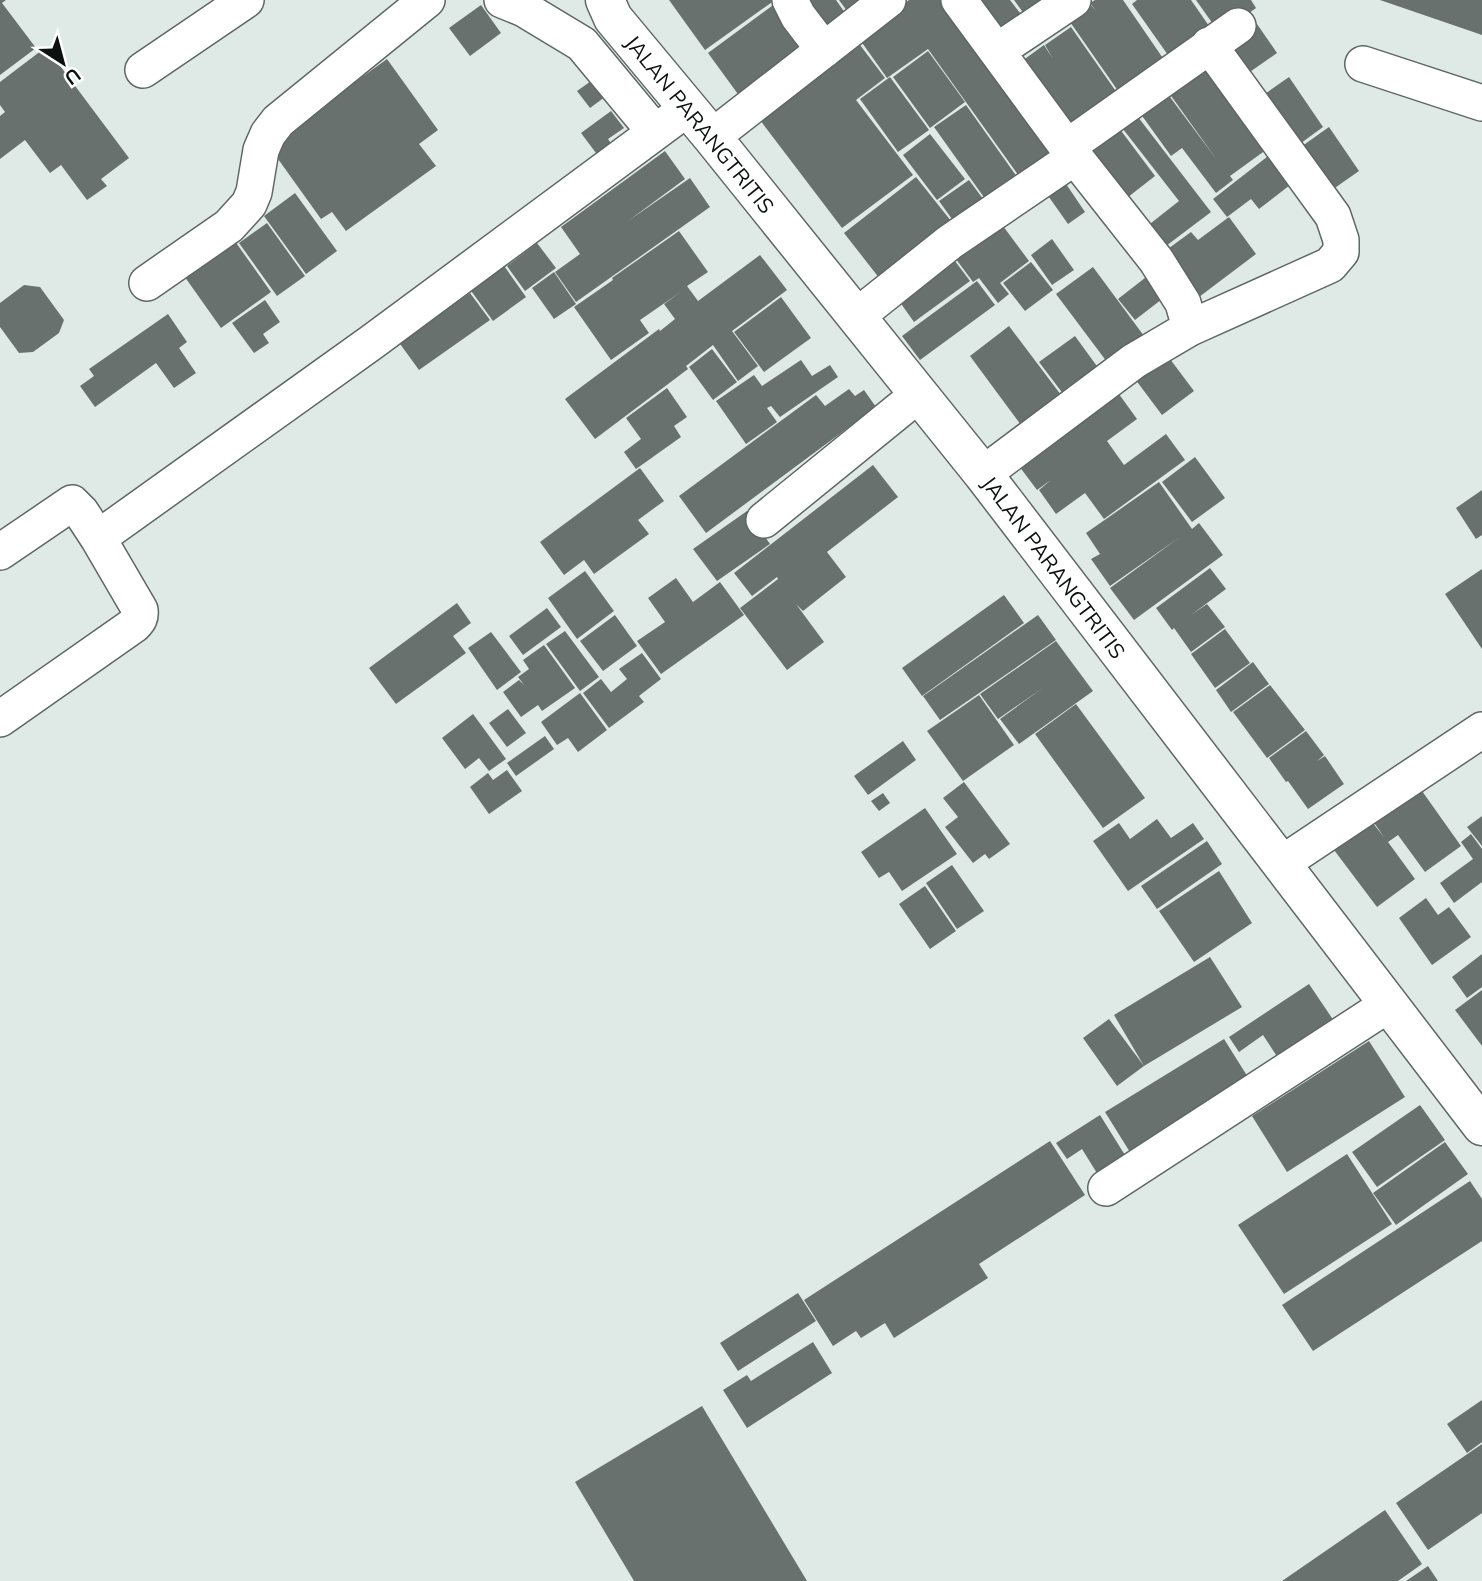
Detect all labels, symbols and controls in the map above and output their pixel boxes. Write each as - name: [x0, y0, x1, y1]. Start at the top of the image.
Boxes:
- north arrow: [28, 28, 98, 98]
- street label: JALAN PARANGTRITIS: [620, 30, 780, 218]
- text: U: [60, 63, 86, 91]
- street label: JALAN PARANGTRITIS: [977, 471, 1131, 663]

